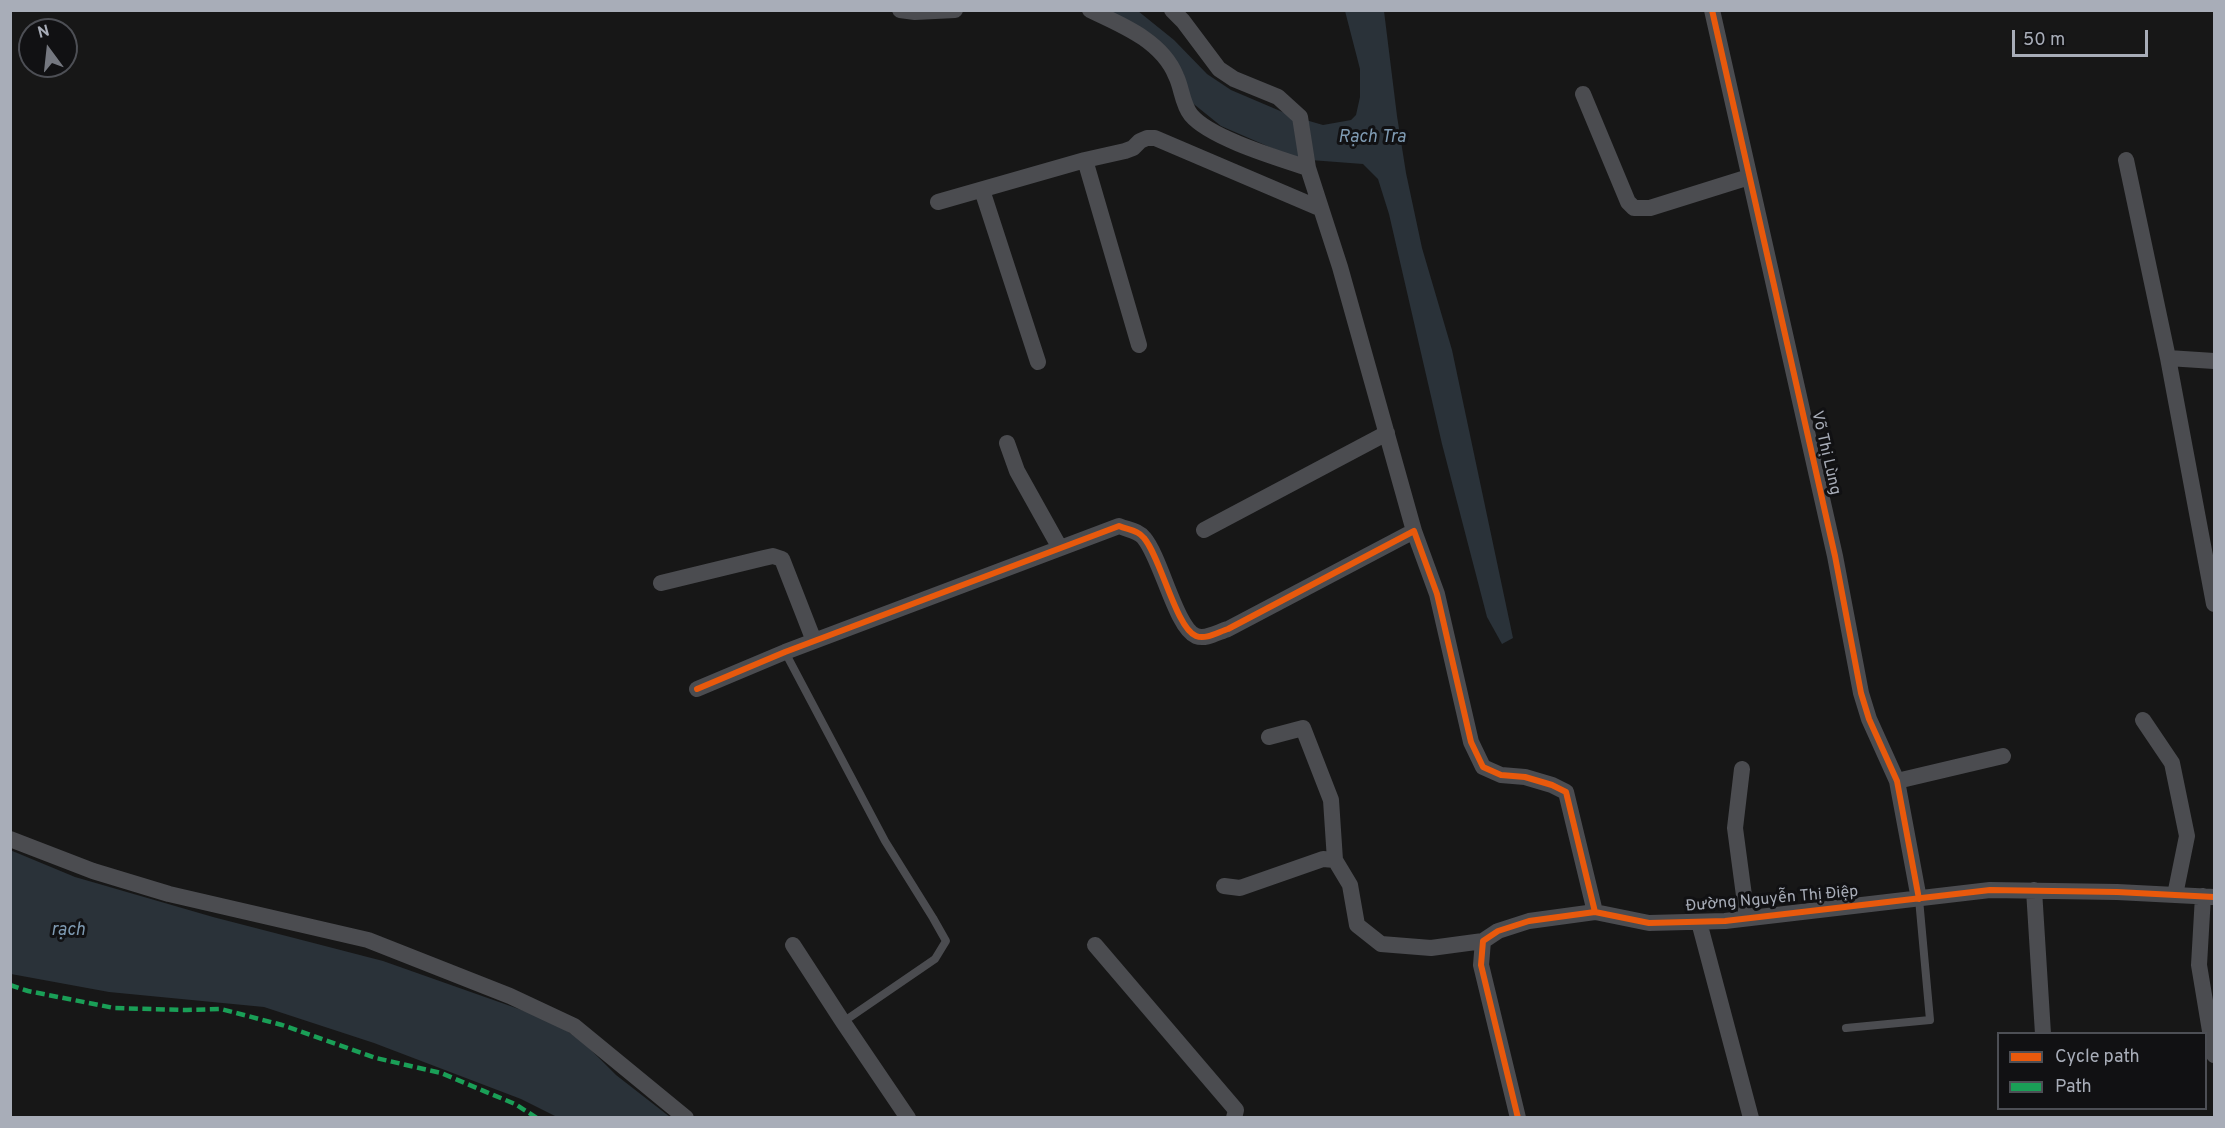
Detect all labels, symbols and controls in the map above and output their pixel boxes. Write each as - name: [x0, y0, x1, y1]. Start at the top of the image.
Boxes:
- north arrow: [18, 18, 78, 78]
- scale bar: [2015, 18, 2152, 56]
- text: N: [36, 21, 52, 44]
- text: 50 m: [2023, 29, 2065, 52]
- water label: Rạch Tra: [1338, 127, 1406, 149]
- street label: Võ Thị Lùng: [1806, 409, 1844, 497]
- street label: Đường Nguyễn Thị Điệp: [1685, 883, 1859, 917]
- water label: rạch: [51, 920, 85, 942]
- legend: [1997, 1032, 2207, 1110]
- text: Cycle path: [2055, 1046, 2140, 1069]
- text: Path: [2055, 1076, 2092, 1099]

